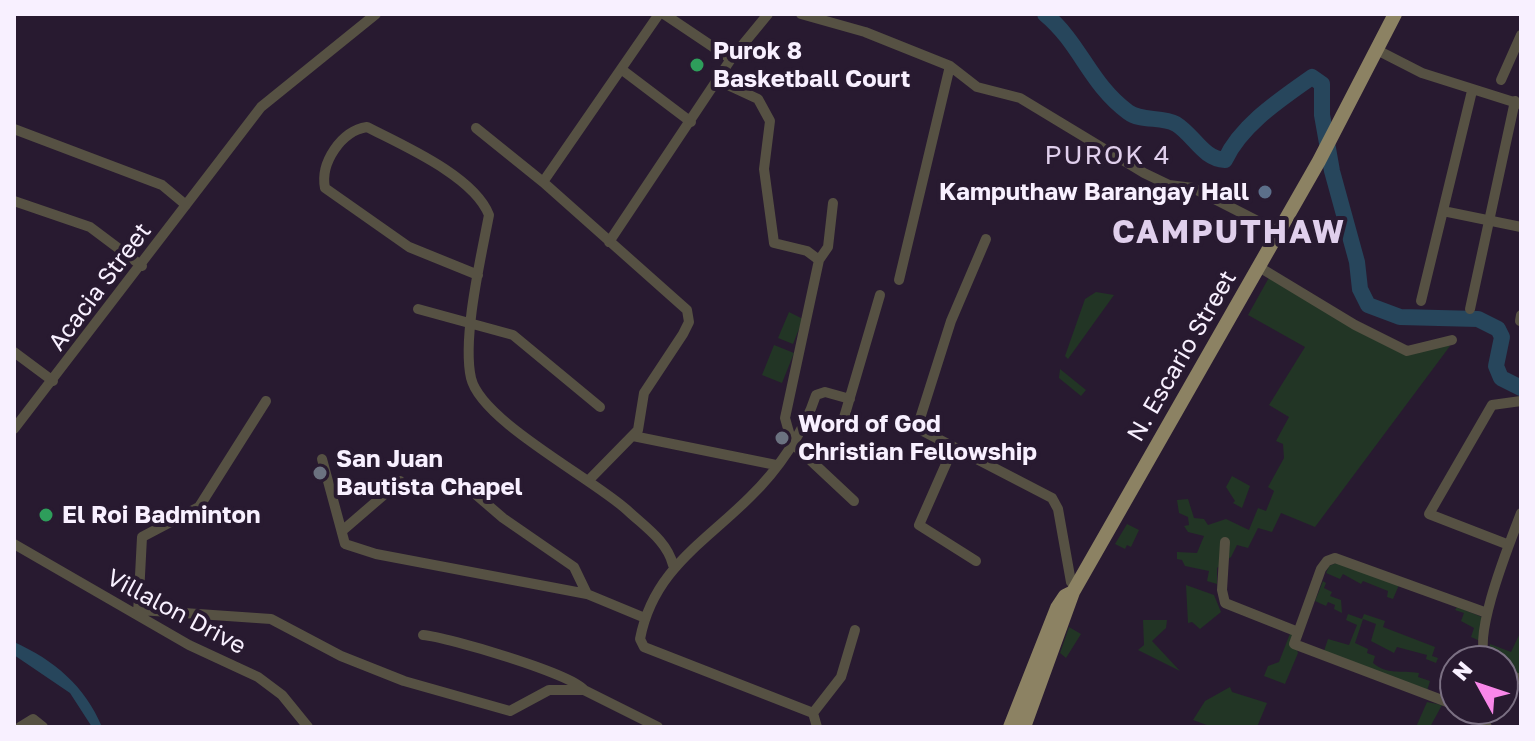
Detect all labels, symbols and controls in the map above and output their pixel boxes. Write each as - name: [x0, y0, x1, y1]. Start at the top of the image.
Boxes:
- place label: Purok 8 Basketball Court: [713, 37, 910, 93]
- marker: Purok 8 Basketball Court: [688, 56, 706, 74]
- district label: PUROK 4: [1044, 140, 1172, 172]
- place label: Kamputhaw Barangay Hall: [939, 178, 1249, 206]
- marker: Kamputhaw Barangay Hall: [1256, 183, 1274, 201]
- district label: CAMPUTHAW: [1112, 214, 1346, 252]
- street label: Acacia Street: [43, 217, 157, 357]
- street label: N. Escario Street: [1121, 265, 1243, 447]
- place label: Word of God Christian Fellowship: [798, 410, 1037, 466]
- marker: Word of God Christian Fellowship: [773, 429, 791, 447]
- place label: San Juan Bautista Chapel: [336, 445, 523, 501]
- marker: San Juan Bautista Chapel: [311, 464, 329, 482]
- place label: El Roi Badminton: [62, 501, 261, 529]
- marker: El Roi Badminton: [37, 506, 55, 524]
- street label: Villalon Drive: [101, 563, 251, 661]
- north arrow: [1439, 645, 1519, 725]
- text: N: [1446, 655, 1477, 686]

